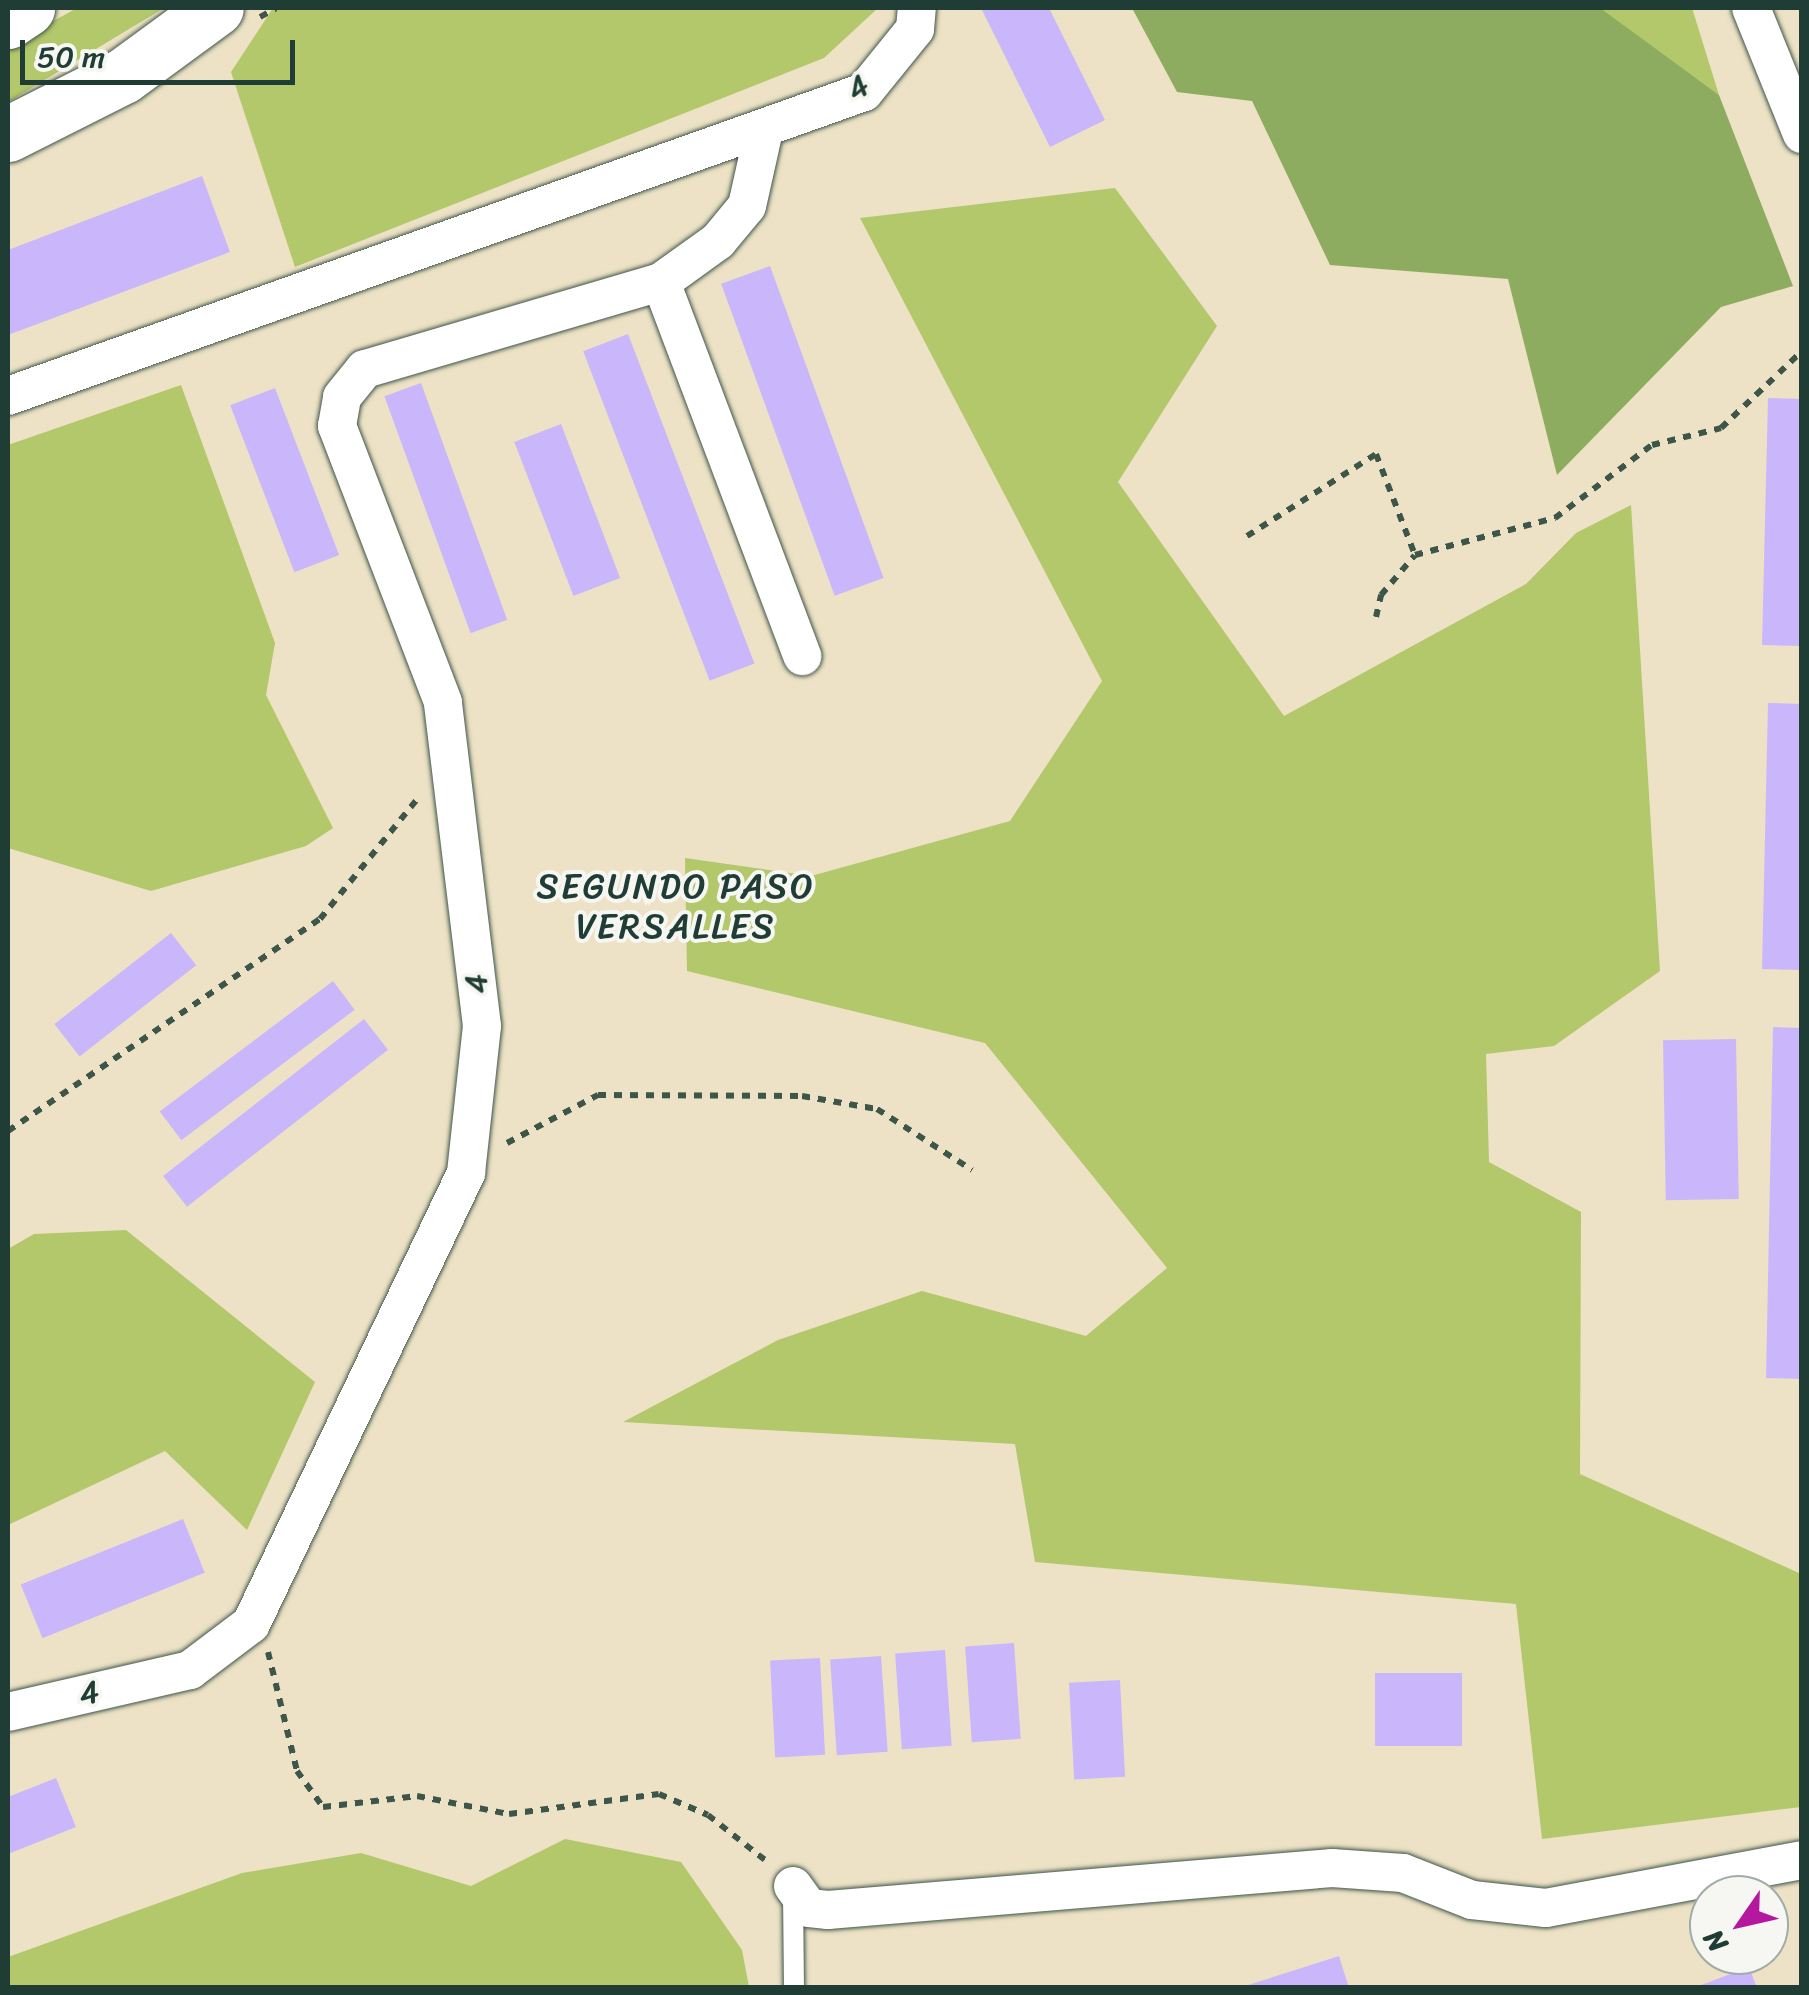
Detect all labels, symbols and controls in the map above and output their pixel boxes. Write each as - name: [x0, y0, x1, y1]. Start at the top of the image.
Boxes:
- scale bar: [25, 20, 300, 82]
- text: 50 m: [37, 30, 105, 84]
- street label: 4: [839, 66, 877, 110]
- district label: SEGUNDO PASO VERSALLES: [536, 865, 816, 947]
- street label: 4: [457, 972, 497, 996]
- street label: 4: [75, 1673, 103, 1715]
- north arrow: [1689, 1875, 1789, 1975]
- text: N: [1690, 1919, 1741, 1963]

